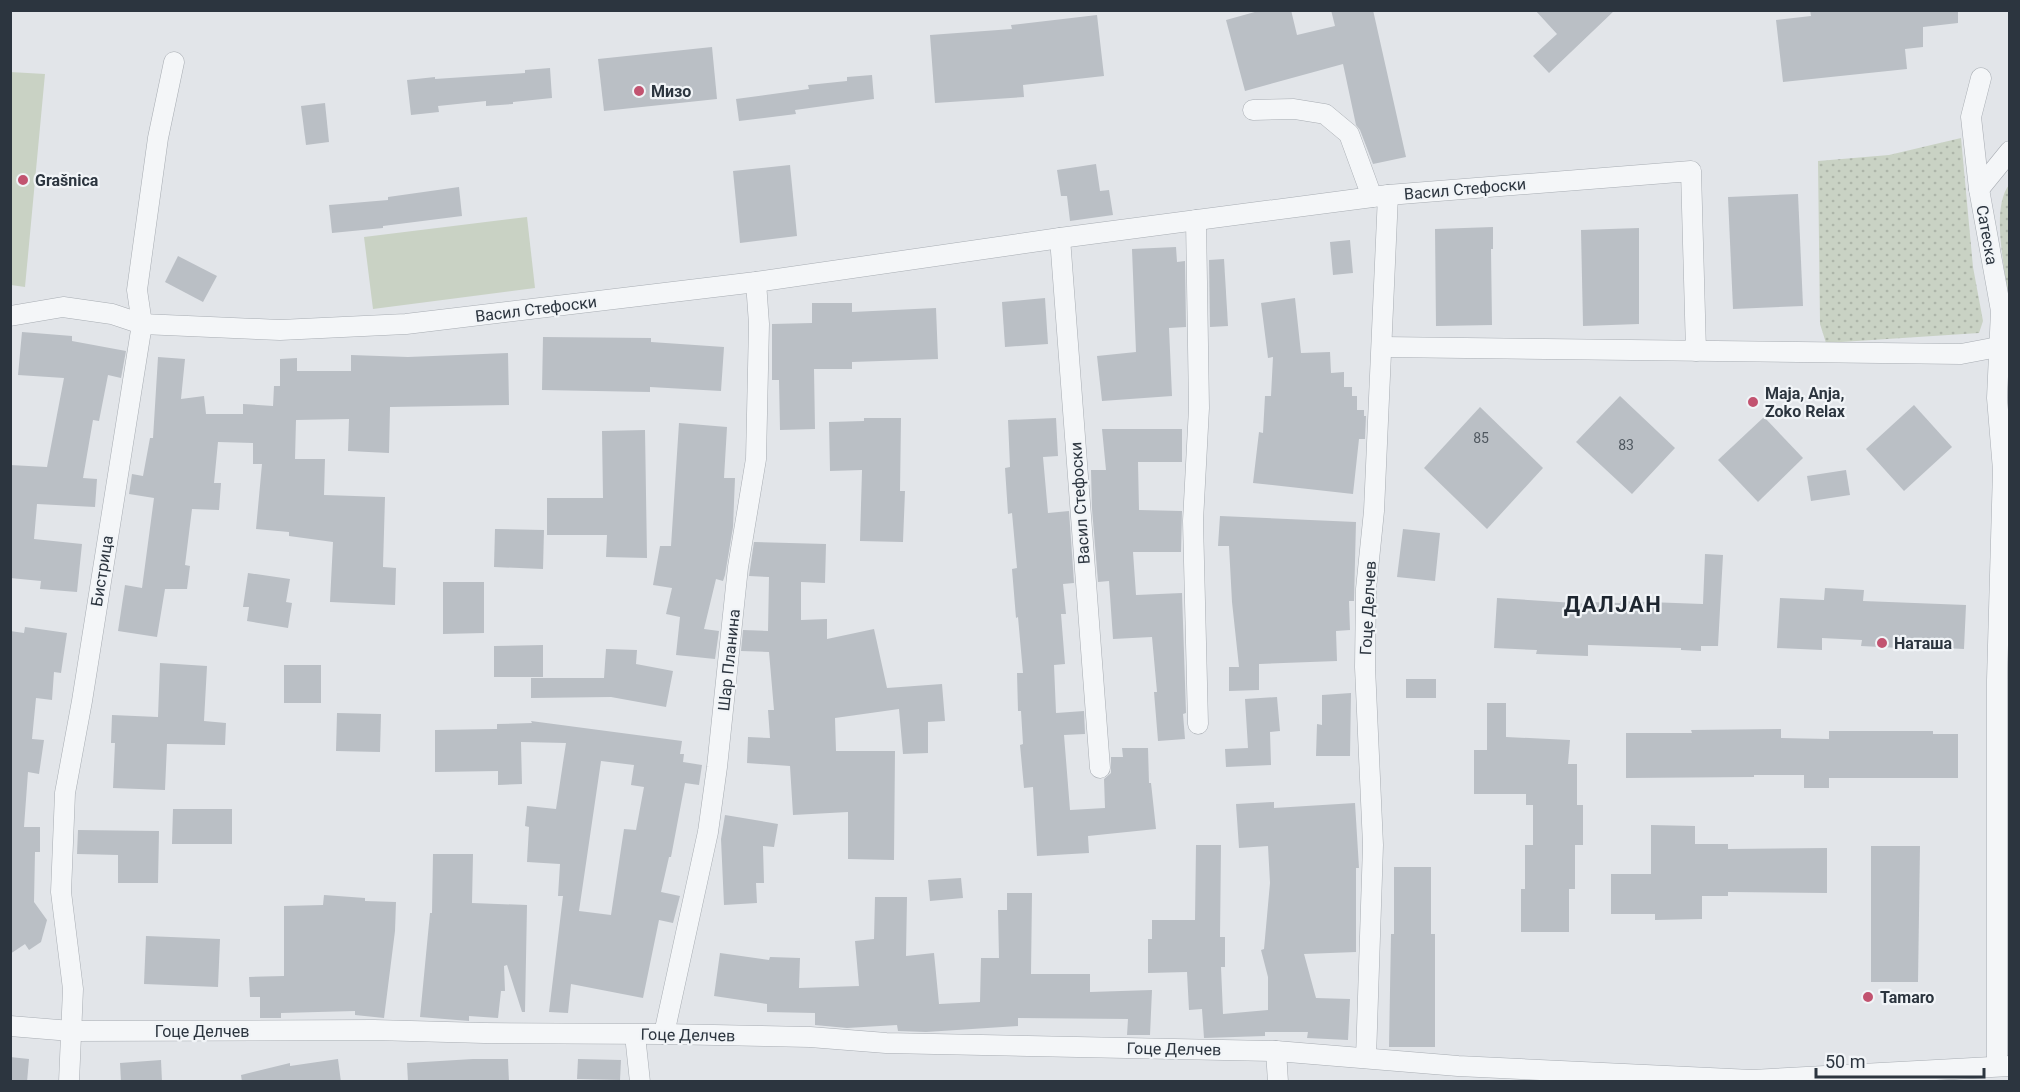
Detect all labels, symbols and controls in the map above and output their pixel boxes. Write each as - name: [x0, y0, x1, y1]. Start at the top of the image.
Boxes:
- place label: Мизо: [651, 82, 691, 101]
- marker: Мизо: [632, 84, 646, 98]
- place label: Grašnica: [35, 171, 99, 190]
- marker: Grašnica: [16, 173, 30, 187]
- street label: Васил Стефоски: [1403, 174, 1527, 204]
- street label: Сатеска: [1972, 204, 2002, 266]
- street label: Васил Стефоски: [474, 292, 598, 326]
- place label: Maja, Anja, Zoko Relax: [1765, 384, 1846, 421]
- marker: Maja, Anja, Zoko Relax: [1746, 395, 1760, 409]
- house number: 85: [1473, 430, 1489, 446]
- house number: 83: [1618, 437, 1634, 453]
- street label: Васил Стефоски: [1066, 441, 1094, 565]
- street label: Бистрица: [87, 534, 117, 608]
- street label: Гоце Делчев: [1356, 560, 1380, 656]
- district label: ДАЛЈАН: [1564, 592, 1662, 617]
- street label: Шар Планина: [714, 608, 744, 712]
- place label: Наташа: [1894, 634, 1953, 653]
- marker: Наташа: [1875, 636, 1889, 650]
- place label: Tamaro: [1880, 988, 1934, 1007]
- marker: Tamaro: [1861, 990, 1875, 1004]
- street label: Гоце Делчев: [155, 1022, 249, 1041]
- street label: Гоце Делчев: [641, 1025, 735, 1045]
- street label: Гоце Делчев: [1127, 1039, 1221, 1059]
- scale bar: [1816, 1041, 1984, 1079]
- text: 50 m: [1825, 1051, 1865, 1072]

